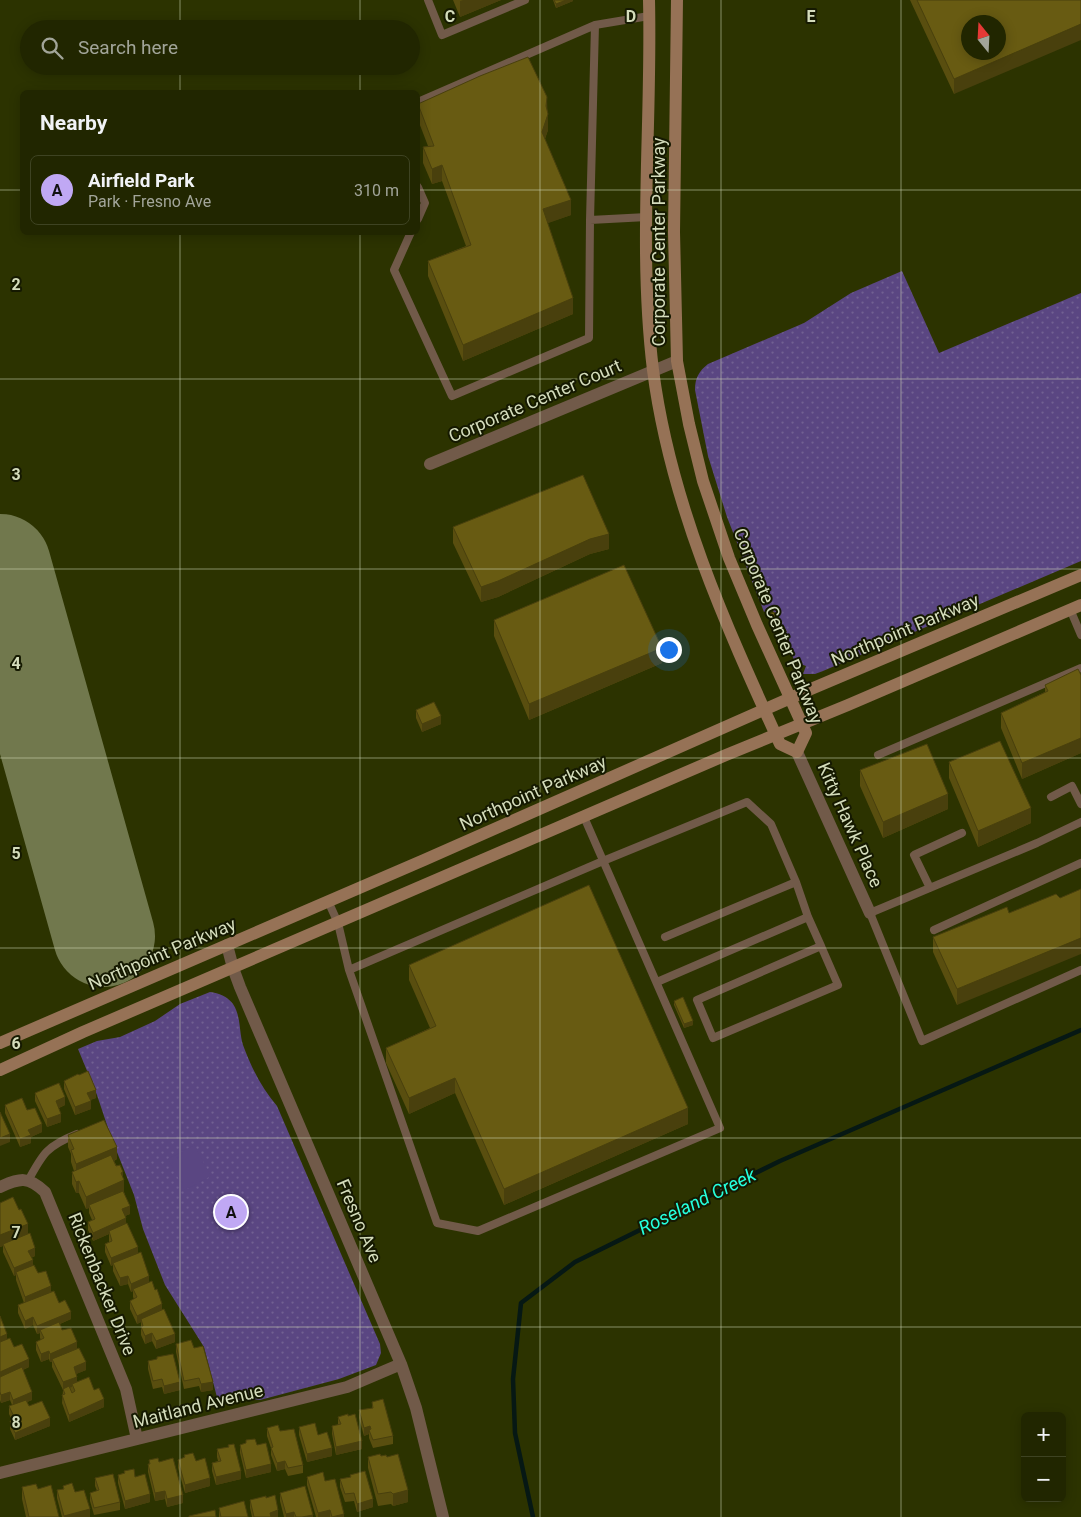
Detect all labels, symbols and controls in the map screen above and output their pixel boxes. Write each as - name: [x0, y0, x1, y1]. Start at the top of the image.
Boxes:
- text: C: [445, 7, 455, 26]
- text: D: [626, 7, 636, 26]
- text: E: [807, 7, 816, 26]
- north arrow: [961, 15, 1006, 60]
- search box: [20, 20, 420, 75]
- icon: search: [38, 34, 66, 62]
- text: Search here: [78, 36, 178, 59]
- text: Nearby: [40, 111, 107, 135]
- street label: Corporate Center Parkway: [648, 137, 669, 347]
- text: Airfield Park: [88, 169, 194, 192]
- text: A: [52, 181, 62, 200]
- text: 310 m: [354, 181, 399, 200]
- text: Park · Fresno Ave: [88, 192, 211, 211]
- text: 2: [11, 275, 21, 294]
- street label: Corporate Center Court: [445, 355, 624, 446]
- text: 3: [11, 465, 21, 484]
- street label: Corporate Center Parkway: [730, 525, 828, 727]
- street label: Northpoint Parkway: [828, 589, 982, 670]
- your location: [656, 637, 682, 663]
- text: 4: [11, 654, 21, 673]
- street label: Northpoint Parkway: [456, 751, 610, 834]
- street label: Kitty Hawk Place: [813, 759, 887, 891]
- text: 5: [11, 844, 21, 863]
- street label: Northpoint Parkway: [85, 913, 239, 994]
- text: 6: [11, 1034, 21, 1053]
- water label: Roseland Creek: [635, 1163, 760, 1240]
- street label: Fresno Ave: [332, 1176, 386, 1266]
- pin: A: [215, 1193, 247, 1231]
- street label: Rickenbacker Drive: [64, 1209, 141, 1358]
- text: 7: [11, 1223, 21, 1242]
- street label: Maitland Avenue: [131, 1379, 265, 1432]
- map controls: [1021, 1412, 1066, 1502]
- button: +: [1021, 1412, 1066, 1457]
- text: 8: [11, 1413, 21, 1432]
- button: −: [1021, 1457, 1066, 1502]

